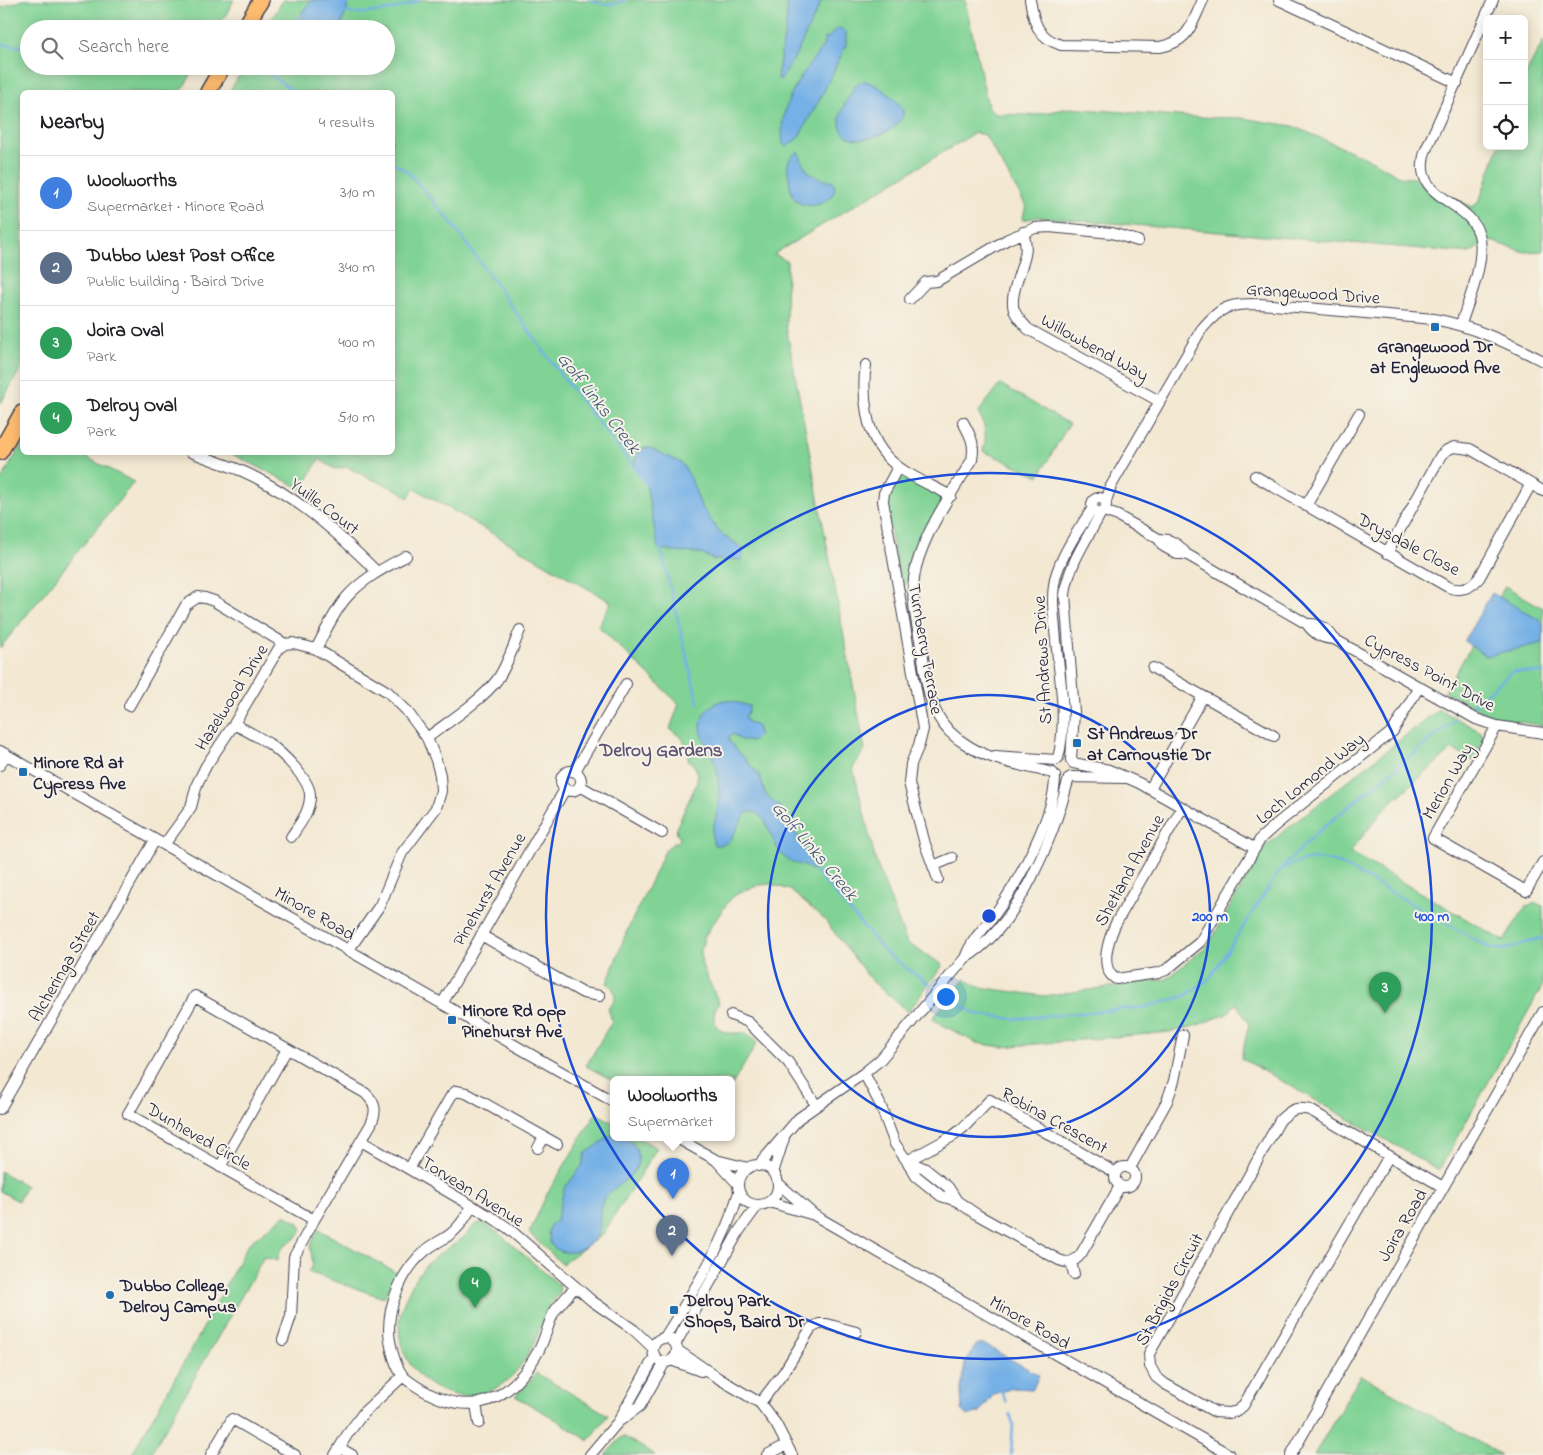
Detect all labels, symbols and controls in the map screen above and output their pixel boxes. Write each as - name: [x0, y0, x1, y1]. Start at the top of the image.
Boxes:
- map controls: [1483, 15, 1528, 150]
- button: +: [1483, 15, 1528, 60]
- search box: [20, 20, 395, 75]
- icon: search: [38, 34, 66, 62]
- text: Search here: [78, 34, 169, 61]
- button: −: [1483, 60, 1528, 105]
- button: locate: [1483, 105, 1528, 150]
- text: Nearby: [40, 108, 104, 138]
- text: 4 results: [319, 111, 375, 135]
- text: Woolworths: [87, 168, 177, 195]
- text: 1: [53, 181, 59, 205]
- text: 310 m: [340, 181, 375, 205]
- text: Supermarket · Minore Road: [87, 195, 264, 219]
- text: Dubbo West Post Office: [87, 243, 275, 270]
- text: 2: [52, 256, 60, 280]
- text: 340 m: [338, 256, 375, 280]
- text: Public building · Baird Drive: [87, 270, 264, 294]
- street label: Grangewood Drive: [1245, 277, 1382, 314]
- street label: Willowbend Way: [1035, 308, 1153, 389]
- text: Joira Oval: [87, 318, 164, 345]
- marker: Grangewood Dr at Englewood Ave: [1429, 321, 1441, 333]
- text: 3: [53, 331, 59, 355]
- text: 400 m: [338, 331, 375, 355]
- place label: Grangewood Dr at Englewood Ave: [1370, 335, 1501, 383]
- text: Park: [87, 345, 116, 369]
- water label: Golf Links Creek: [550, 347, 647, 461]
- text: Delroy Oval: [87, 393, 177, 420]
- text: 4: [53, 406, 59, 430]
- text: 510 m: [337, 406, 375, 430]
- text: Park: [87, 420, 116, 444]
- street label: Yuille Court: [283, 473, 364, 542]
- street label: Drysdale Close: [1351, 507, 1465, 584]
- street label: Turnberry Terrace: [900, 582, 948, 718]
- street label: St Andrews Drive: [1028, 594, 1060, 725]
- street label: Cypress Point Drive: [1359, 628, 1500, 720]
- street label: Hazelwood Drive: [190, 639, 276, 756]
- place label: St Andrews Dr at Carnoustie Dr: [1087, 722, 1211, 769]
- street label: Loch Lomond Way: [1251, 727, 1371, 832]
- marker: St Andrews Dr at Carnoustie Dr: [1071, 737, 1083, 749]
- district label: Delroy Gardens: [598, 738, 723, 767]
- street label: Merion Way: [1416, 739, 1481, 825]
- place label: Minore Rd at Cypress Ave: [33, 751, 127, 799]
- marker: Minore Rd at Cypress Ave: [17, 766, 29, 778]
- water label: Golf Links Creek: [764, 796, 864, 908]
- street label: Shetland Avenue: [1089, 810, 1173, 932]
- street label: Pinehurst Avenue: [448, 828, 534, 952]
- street label: Minore Road: [269, 881, 359, 948]
- text: 200 m: [1191, 906, 1228, 928]
- text: 400 m: [1414, 906, 1450, 928]
- street label: Alcheringa Street: [23, 907, 109, 1028]
- centre of rings: [980, 907, 998, 925]
- pin: 3: [1369, 972, 1401, 1013]
- your location: [933, 984, 959, 1010]
- place label: Minore Rd opp Pinehurst Ave: [462, 999, 566, 1046]
- marker: Minore Rd opp Pinehurst Ave: [446, 1014, 458, 1026]
- popup: [610, 1076, 735, 1141]
- street label: Robina Crescent: [996, 1082, 1112, 1162]
- text: Woolworths: [627, 1083, 718, 1110]
- street label: Dunheved Circle: [140, 1097, 256, 1179]
- text: Supermarket: [627, 1110, 713, 1134]
- street label: Torvean Avenue: [415, 1151, 529, 1235]
- pin: 1: [657, 1158, 689, 1199]
- street label: Joira Road: [1372, 1185, 1435, 1267]
- pin: 2: [656, 1215, 688, 1256]
- street label: St Brigids Circuit: [1130, 1229, 1212, 1351]
- pin: 4: [459, 1267, 491, 1308]
- place label: Dubbo College, Delroy Campus: [119, 1274, 237, 1322]
- marker: Dubbo College, Delroy Campus: [104, 1289, 116, 1301]
- place label: Delroy Park Shops, Baird Dr: [683, 1289, 804, 1336]
- street label: Minore Road: [984, 1290, 1074, 1357]
- marker: Delroy Park Shops, Baird Dr: [668, 1304, 680, 1316]

